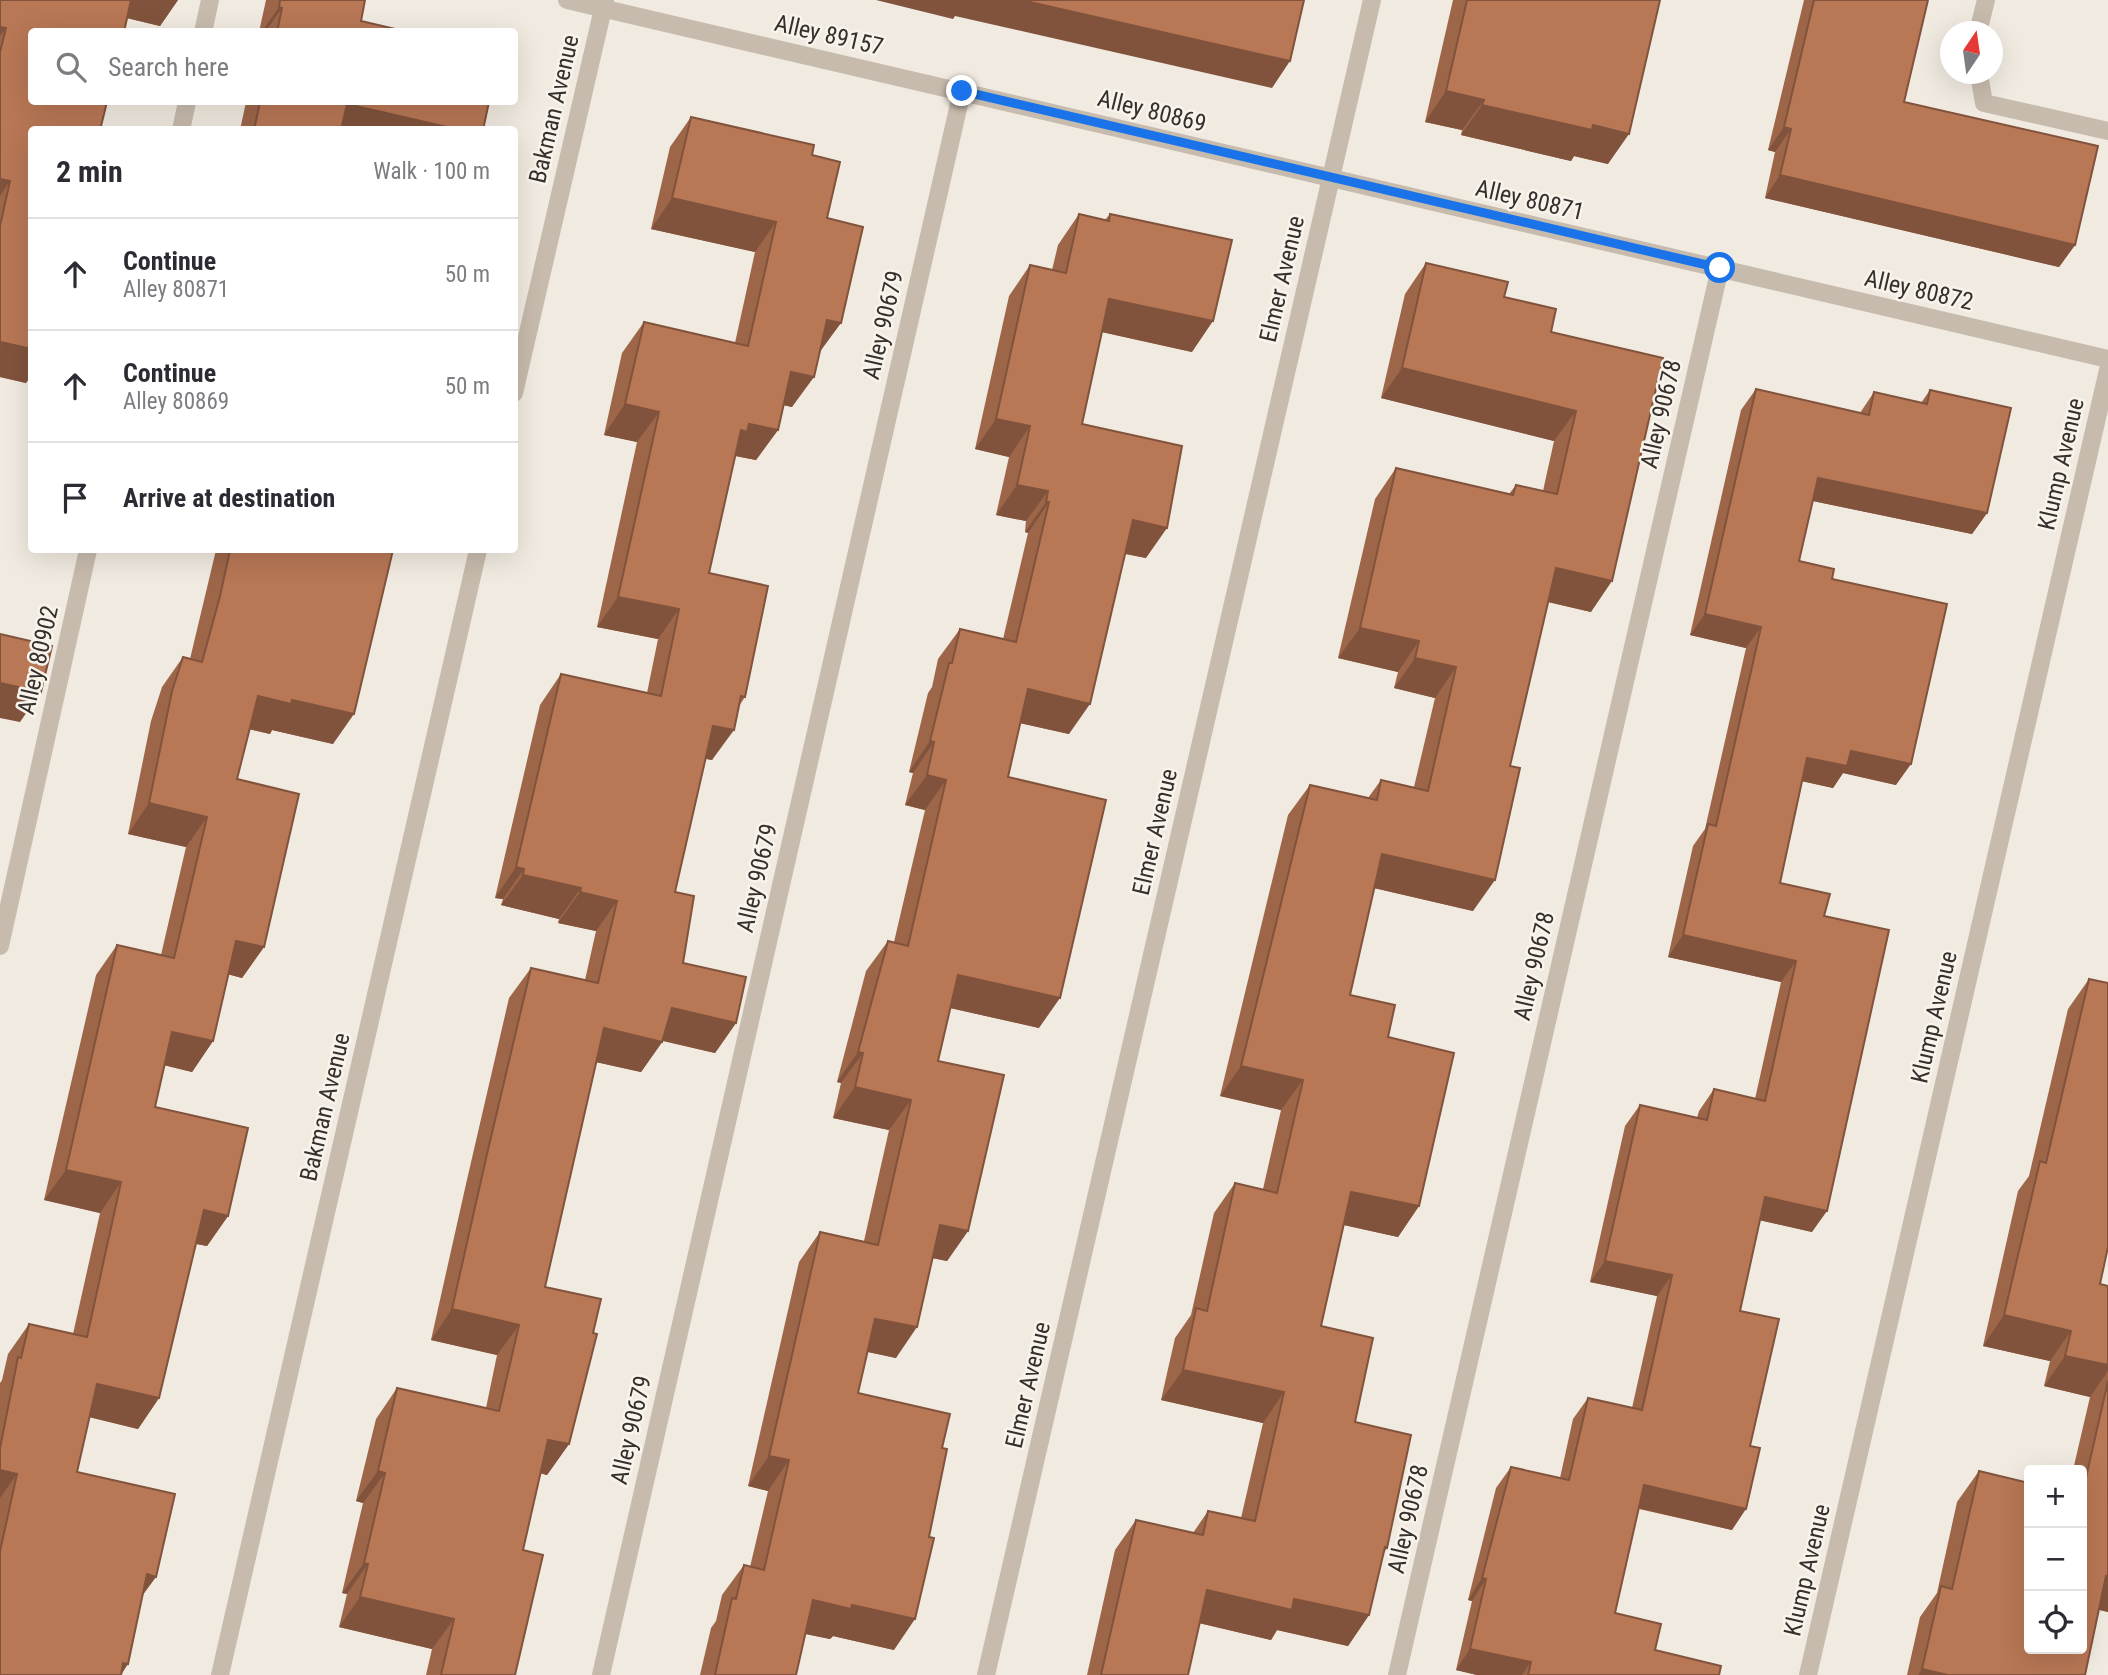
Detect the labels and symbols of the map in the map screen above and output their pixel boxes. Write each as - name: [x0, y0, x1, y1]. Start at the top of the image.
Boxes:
- street label: Alley 89157: [772, 9, 886, 61]
- north arrow: [1940, 21, 2003, 84]
- street label: Bakman Avenue: [523, 32, 585, 186]
- route end: [946, 75, 977, 106]
- street label: Alley 80869: [1095, 84, 1209, 138]
- street label: Alley 80871: [1473, 174, 1587, 226]
- street label: Elmer Avenue: [1254, 213, 1310, 345]
- route start: [1704, 252, 1735, 283]
- street label: Alley 80872: [1862, 264, 1976, 316]
- street label: Alley 90679: [857, 268, 909, 382]
- street label: Alley 90678: [1635, 357, 1687, 471]
- street label: Klump Avenue: [2032, 395, 2090, 533]
- street label: Alley 80902: [12, 603, 64, 717]
- street label: Elmer Avenue: [1127, 766, 1183, 898]
- street label: Alley 90679: [731, 821, 783, 935]
- street label: Alley 90678: [1508, 909, 1560, 1023]
- street label: Klump Avenue: [1905, 948, 1963, 1086]
- street label: Bakman Avenue: [294, 1030, 356, 1184]
- street label: Elmer Avenue: [1000, 1319, 1056, 1451]
- street label: Alley 90679: [605, 1373, 657, 1487]
- street label: Alley 90678: [1382, 1462, 1434, 1576]
- street label: Klump Avenue: [1778, 1501, 1836, 1639]

